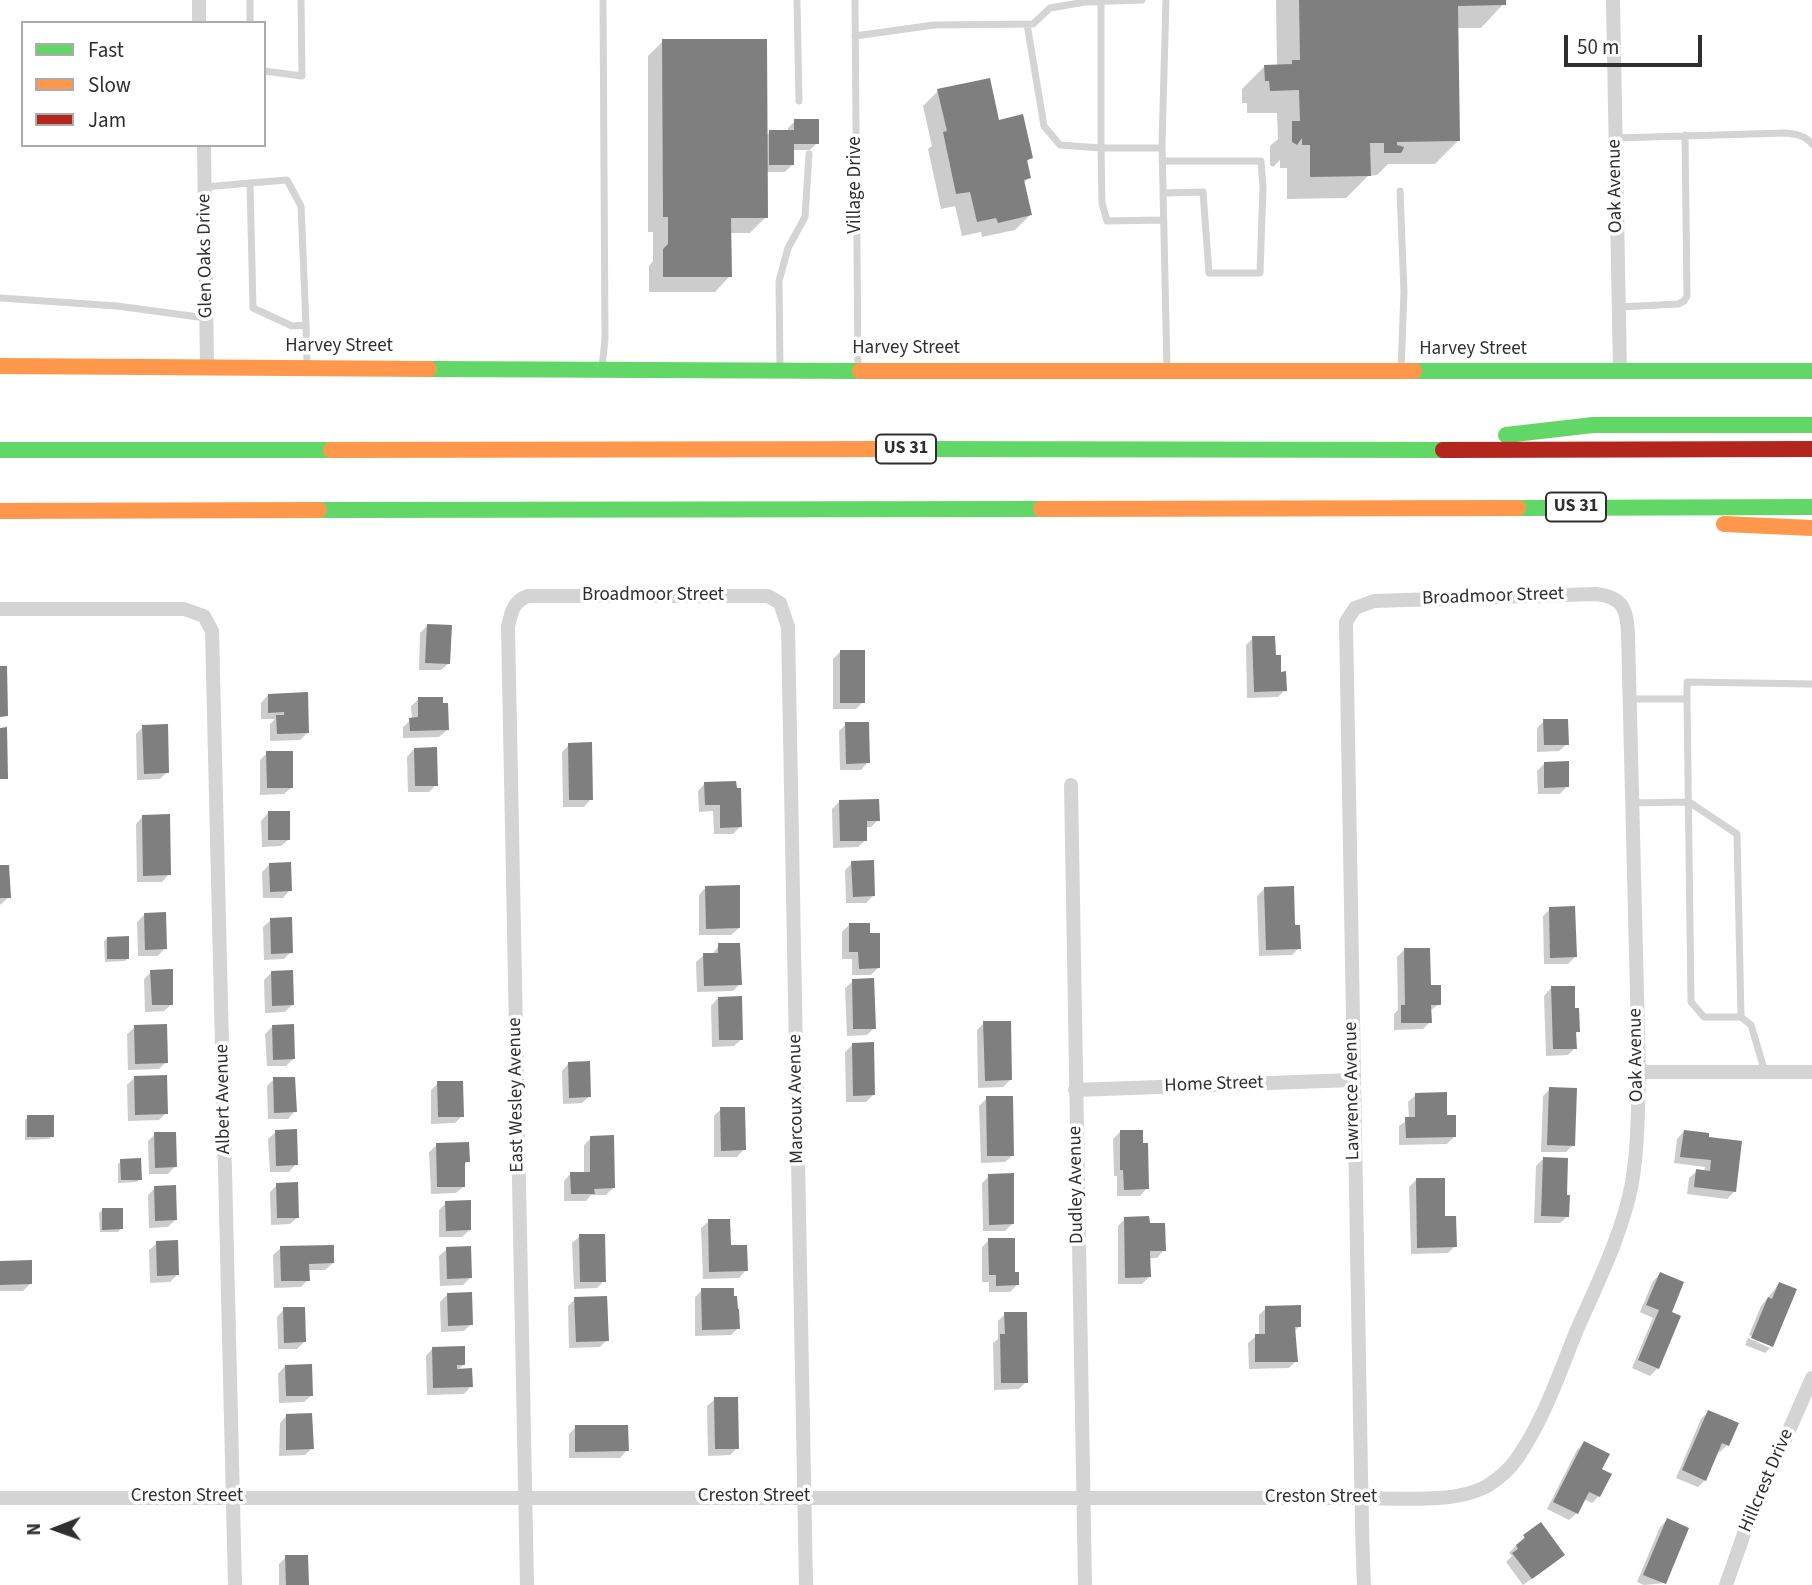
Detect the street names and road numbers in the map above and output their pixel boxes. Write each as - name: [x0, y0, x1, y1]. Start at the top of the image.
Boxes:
- street label: Village Drive: [845, 136, 867, 234]
- street label: Oak Avenue: [1604, 139, 1628, 233]
- street label: Glen Oaks Drive: [194, 193, 218, 319]
- street label: Harvey Street: [285, 336, 393, 358]
- street label: Harvey Street: [852, 338, 960, 360]
- street label: Harvey Street: [1419, 339, 1527, 361]
- road number: US 31: [876, 434, 936, 463]
- road number: US 31: [1546, 492, 1606, 522]
- street label: Broadmoor Street: [1422, 583, 1564, 611]
- street label: Broadmoor Street: [582, 585, 724, 607]
- street label: Oak Avenue: [1625, 1008, 1649, 1102]
- street label: East Wesley Avenue: [504, 1017, 530, 1173]
- street label: Lawrence Avenue: [1340, 1021, 1366, 1161]
- street label: Marcoux Avenue: [784, 1034, 810, 1164]
- street label: Albert Avenue: [212, 1044, 236, 1154]
- street label: Home Street: [1164, 1072, 1264, 1098]
- street label: Dudley Avenue: [1065, 1126, 1089, 1244]
- street label: Hillcrest Drive: [1735, 1426, 1799, 1536]
- street label: Creston Street: [131, 1486, 243, 1508]
- street label: Creston Street: [698, 1486, 810, 1508]
- street label: Creston Street: [1265, 1487, 1377, 1509]

